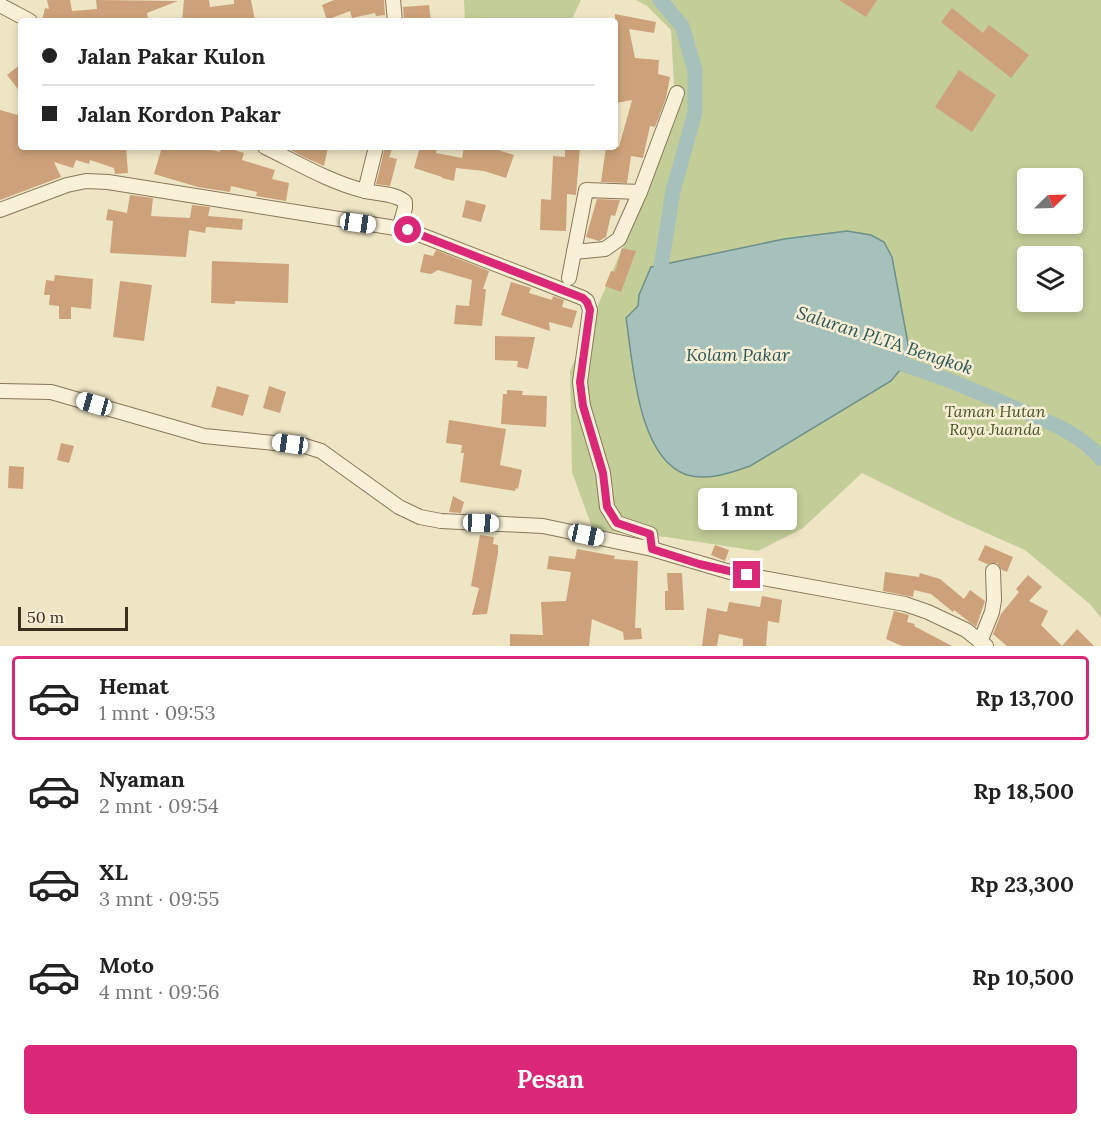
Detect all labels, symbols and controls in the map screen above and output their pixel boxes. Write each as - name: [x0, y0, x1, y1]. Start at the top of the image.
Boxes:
- text: Jalan Pakar Kulon: [78, 42, 265, 70]
- text: Jalan Kordon Pakar: [78, 100, 281, 128]
- north arrow: [1017, 168, 1083, 234]
- map controls: [1017, 168, 1083, 312]
- car: [339, 212, 377, 234]
- route start: [394, 216, 421, 243]
- button: layers: [1017, 246, 1083, 312]
- water label: Saluran PLTA Bengkok: [794, 301, 976, 379]
- water label: Kolam Pakar: [686, 343, 791, 366]
- car: [74, 390, 114, 418]
- park label: Taman Hutan Raya Juanda: [945, 401, 1046, 439]
- car: [271, 433, 309, 455]
- callout: 1 mnt: [698, 488, 796, 530]
- text: 1 mnt: [721, 496, 774, 521]
- car: [463, 513, 499, 533]
- car: [567, 522, 605, 548]
- route end: [733, 561, 760, 588]
- scale bar: [18, 604, 128, 632]
- text: 50 m: [27, 607, 64, 627]
- icon: car: [27, 671, 81, 725]
- text: Hemat: [99, 672, 169, 700]
- text: Rp 13,700: [976, 684, 1074, 712]
- text: 1 mnt · 09:53: [99, 700, 216, 725]
- icon: car: [27, 764, 81, 818]
- text: Nyaman: [99, 765, 185, 793]
- text: Rp 18,500: [973, 777, 1074, 805]
- text: 2 mnt · 09:54: [99, 793, 219, 818]
- icon: car: [27, 857, 81, 911]
- text: XL: [99, 858, 128, 886]
- text: Rp 23,300: [970, 870, 1074, 898]
- text: 3 mnt · 09:55: [99, 886, 219, 911]
- icon: car: [27, 950, 81, 1004]
- text: Moto: [99, 951, 154, 979]
- text: Rp 10,500: [972, 963, 1074, 991]
- text: 4 mnt · 09:56: [99, 979, 220, 1004]
- button: Pesan: [24, 1045, 1077, 1114]

